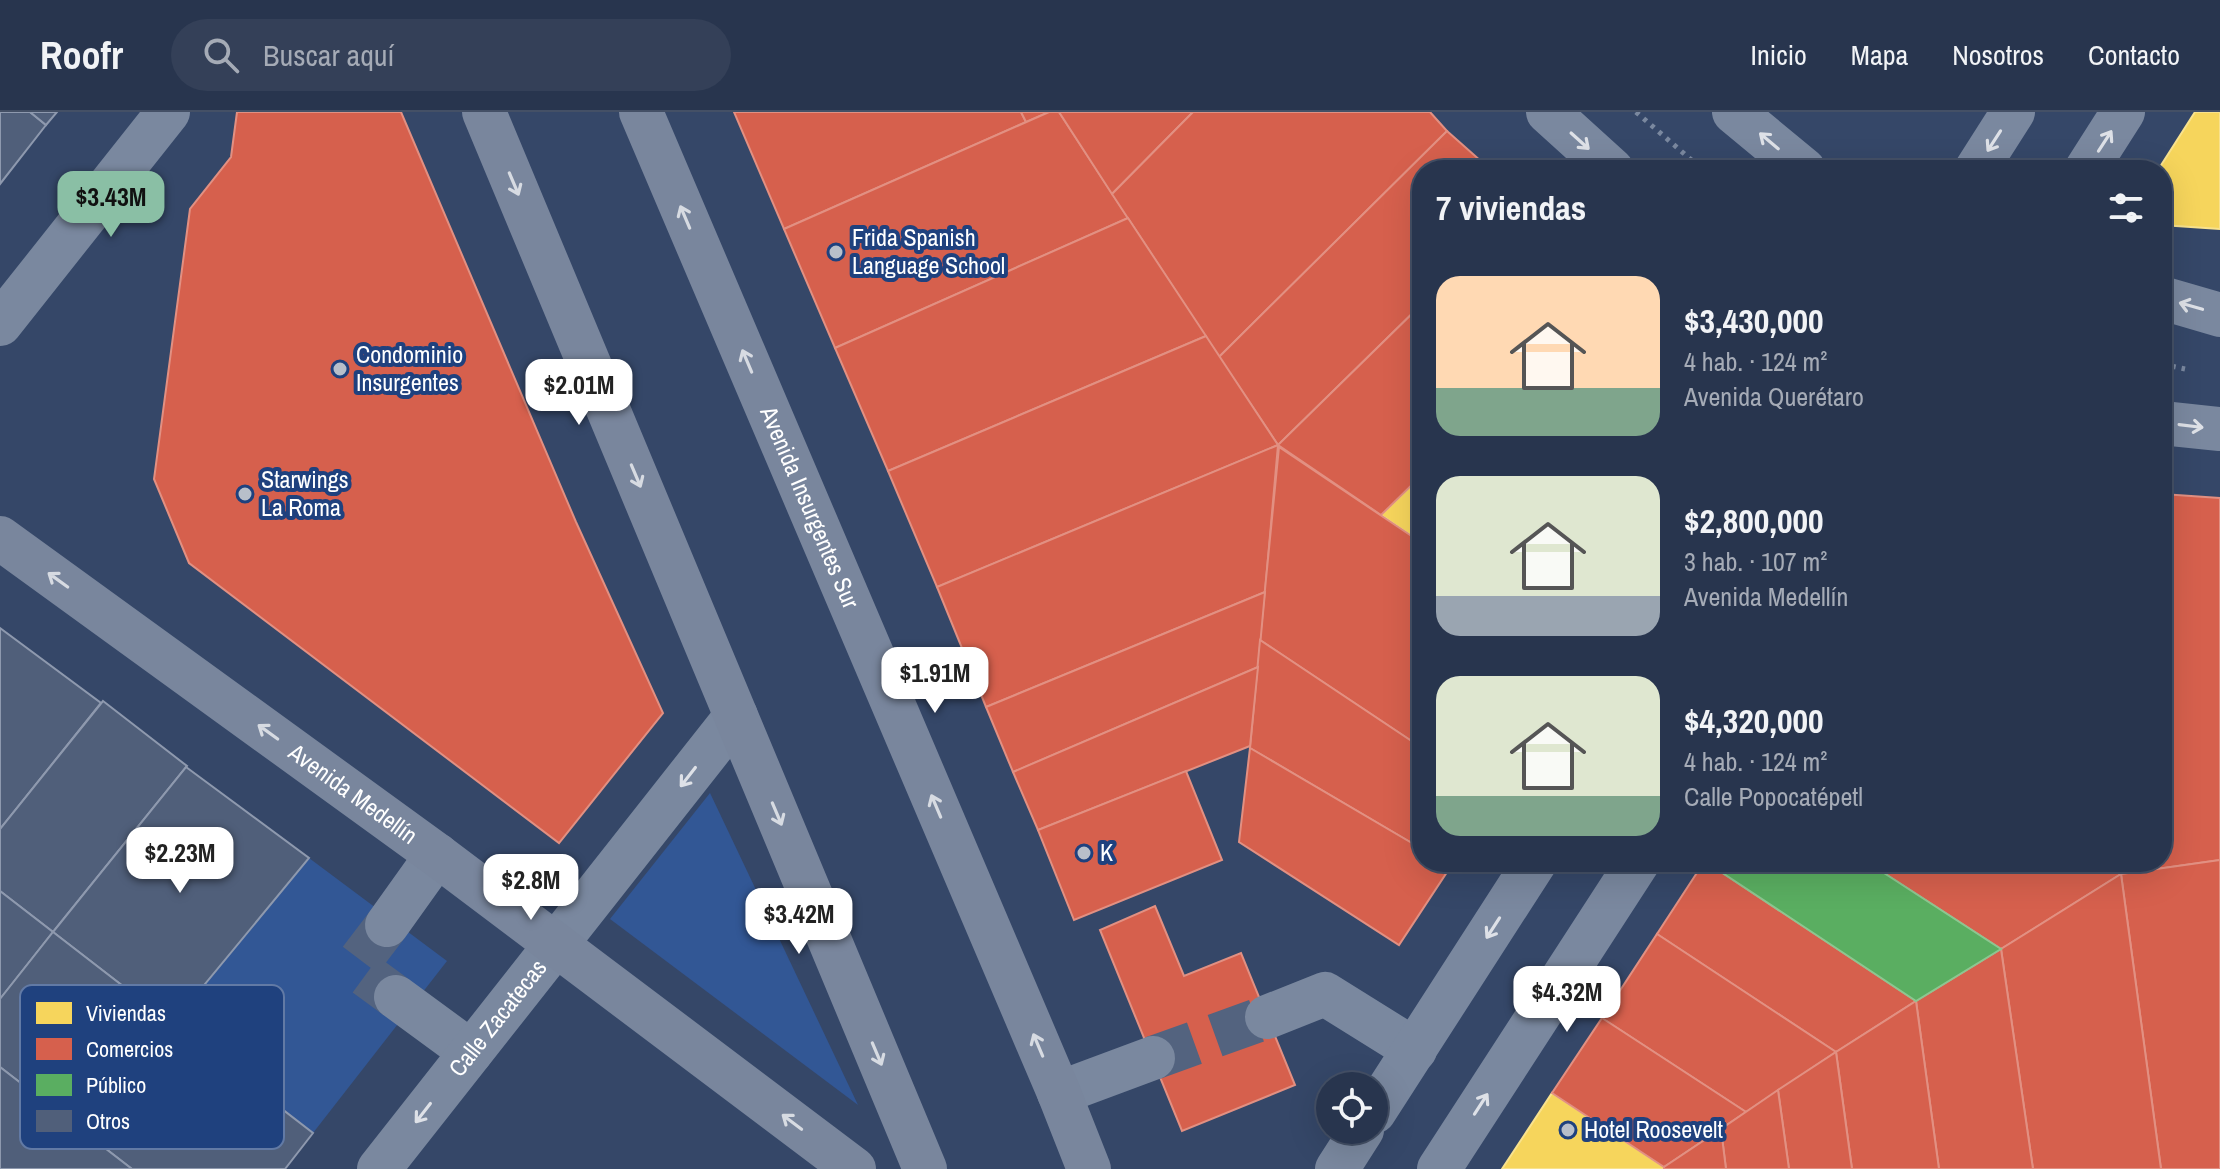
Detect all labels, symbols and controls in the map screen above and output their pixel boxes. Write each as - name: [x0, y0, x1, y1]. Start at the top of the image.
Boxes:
- search box: [171, 19, 731, 91]
- text: Roofr: [40, 30, 123, 81]
- icon: search: [199, 33, 243, 77]
- text: Buscar aquí: [263, 35, 394, 75]
- text: Inicio: [1751, 36, 1807, 74]
- text: Mapa: [1851, 36, 1908, 74]
- text: Nosotros: [1952, 36, 2044, 74]
- text: Contacto: [2088, 36, 2180, 74]
- one-way arrow: [1986, 129, 2002, 152]
- one-way arrow: [2097, 130, 2113, 153]
- one-way arrow: [1569, 132, 1589, 150]
- one-way arrow: [1759, 132, 1780, 150]
- pin: $3.43M: [46, 171, 176, 239]
- one-way arrow: [508, 171, 523, 196]
- text: $3.43M: [75, 179, 147, 214]
- text: 7 viviendas: [1436, 185, 1586, 231]
- icon: filters: [2104, 186, 2148, 230]
- one-way arrow: [677, 205, 692, 230]
- place label: Frida Spanish Language School: [852, 221, 1005, 281]
- marker: Frida Spanish Language School: [827, 243, 845, 261]
- text: $3,430,000: [1684, 298, 1824, 344]
- one-way arrow: [2179, 298, 2204, 312]
- icon: home: [1500, 308, 1596, 404]
- place label: Condominio Insurgentes: [356, 338, 463, 398]
- text: 4 hab. · 124 m²: [1684, 344, 1827, 379]
- one-way arrow: [738, 349, 753, 373]
- pin: $2.01M: [514, 359, 644, 427]
- marker: Condominio Insurgentes: [331, 360, 349, 378]
- text: $2.01M: [543, 367, 615, 402]
- text: Avenida Querétaro: [1684, 379, 1864, 414]
- street label: Avenida Insurgentes Sur: [753, 400, 868, 613]
- one-way arrow: [2177, 418, 2204, 433]
- place label: Starwings La Roma: [261, 463, 349, 523]
- one-way arrow: [630, 463, 644, 487]
- marker: Starwings La Roma: [236, 485, 254, 503]
- text: $2,800,000: [1684, 498, 1824, 544]
- icon: home: [1500, 508, 1596, 604]
- text: 3 hab. · 107 m²: [1684, 544, 1827, 579]
- one-way arrow: [47, 572, 69, 588]
- text: Avenida Medellín: [1684, 579, 1848, 614]
- pin: $1.91M: [870, 647, 1000, 715]
- text: $1.91M: [899, 655, 971, 690]
- text: $4,320,000: [1684, 698, 1824, 744]
- icon: home: [1500, 708, 1596, 804]
- one-way arrow: [258, 724, 280, 741]
- street label: Avenida Medellín: [282, 735, 424, 851]
- text: 4 hab. · 124 m²: [1684, 744, 1827, 779]
- one-way arrow: [680, 766, 697, 787]
- text: Calle Popocatépetl: [1684, 779, 1863, 814]
- one-way arrow: [928, 794, 943, 819]
- one-way arrow: [771, 801, 786, 826]
- pin: $2.23M: [115, 827, 245, 895]
- text: $2.23M: [144, 835, 216, 870]
- place label: K: [1100, 836, 1113, 868]
- marker: K: [1075, 844, 1093, 862]
- pin: $2.8M: [475, 854, 587, 922]
- text: $2.8M: [501, 862, 561, 897]
- pin: $3.42M: [734, 888, 864, 956]
- text: $3.42M: [763, 896, 835, 931]
- one-way arrow: [1484, 916, 1500, 939]
- street label: Calle Zacatecas: [441, 952, 553, 1083]
- pin: $4.32M: [1502, 966, 1632, 1034]
- text: $4.32M: [1531, 974, 1603, 1009]
- legend: [20, 985, 284, 1149]
- text: Viviendas: [86, 998, 166, 1028]
- one-way arrow: [1030, 1033, 1045, 1058]
- text: Comercios: [86, 1034, 173, 1064]
- one-way arrow: [871, 1041, 885, 1066]
- text: Público: [86, 1070, 146, 1100]
- map controls: [1316, 1072, 1388, 1144]
- button: locate: [1316, 1072, 1388, 1144]
- one-way arrow: [1473, 1093, 1490, 1115]
- one-way arrow: [414, 1102, 432, 1123]
- text: Otros: [86, 1106, 130, 1136]
- place label: Hotel Roosevelt: [1584, 1113, 1723, 1145]
- one-way arrow: [782, 1114, 803, 1131]
- marker: Hotel Roosevelt: [1559, 1121, 1577, 1139]

